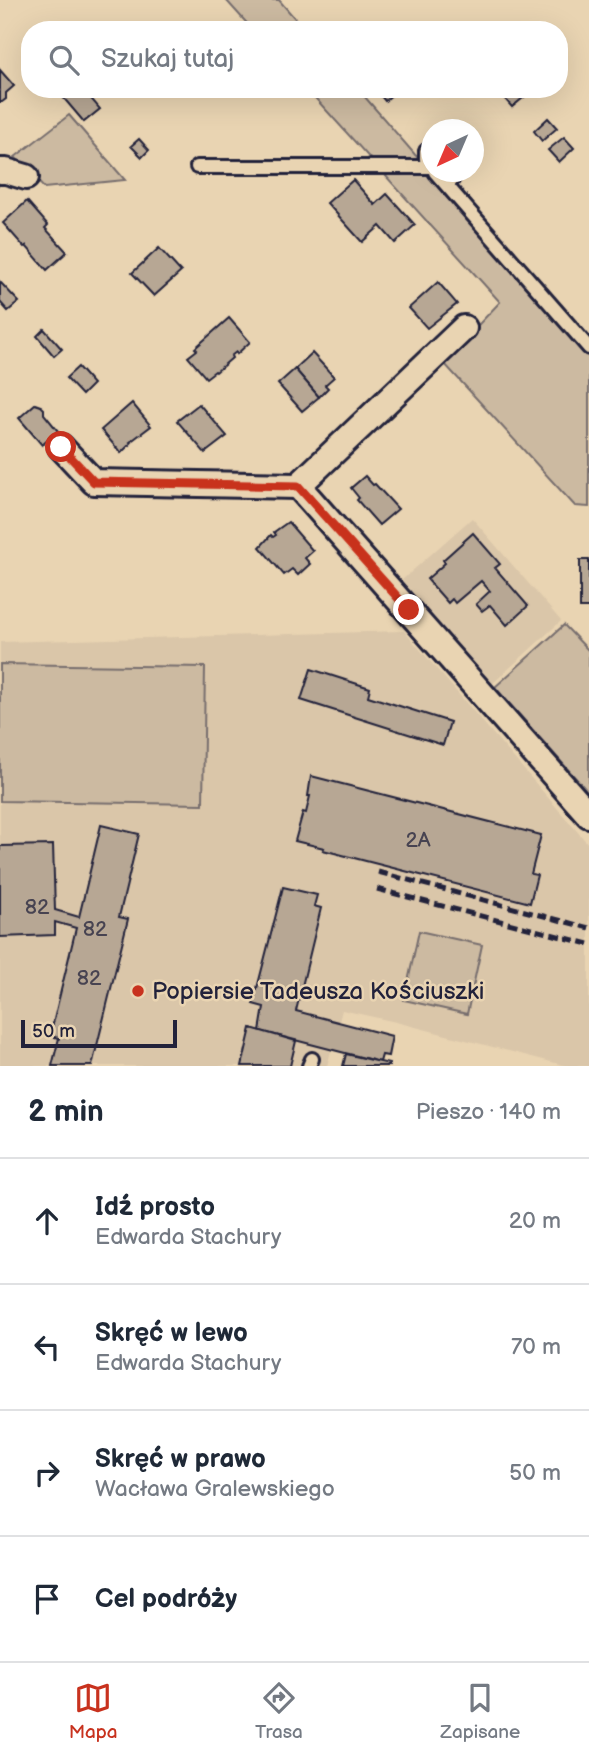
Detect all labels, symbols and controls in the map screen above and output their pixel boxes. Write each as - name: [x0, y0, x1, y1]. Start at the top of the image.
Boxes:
- search box: [21, 21, 568, 98]
- icon: search: [45, 41, 83, 79]
- text: Szukaj tutaj: [101, 44, 234, 75]
- north arrow: [421, 119, 484, 182]
- route start: [45, 431, 76, 462]
- route end: [393, 594, 424, 625]
- house number: 2A: [405, 828, 431, 853]
- house number: 82: [25, 895, 50, 920]
- house number: 82: [83, 917, 108, 942]
- house number: 82: [77, 966, 102, 991]
- place label: Popiersie Tadeusza Kościuszki: [152, 977, 484, 1006]
- marker: Popiersie Tadeusza Kościuszki: [130, 983, 146, 999]
- scale bar: [21, 1017, 177, 1049]
- text: 50 m: [32, 1020, 75, 1043]
- text: 2 min: [28, 1094, 104, 1130]
- text: Pieszo · 140 m: [416, 1098, 561, 1126]
- text: Idź prosto: [95, 1192, 215, 1223]
- icon: ahead: [28, 1202, 66, 1240]
- text: 20 m: [509, 1207, 561, 1235]
- text: Edwarda Stachury: [95, 1223, 281, 1251]
- text: Skręć w lewo: [95, 1318, 248, 1349]
- icon: left: [28, 1328, 66, 1366]
- text: 70 m: [511, 1333, 561, 1361]
- text: Edwarda Stachury: [95, 1349, 281, 1377]
- text: Skręć w prawo: [95, 1444, 266, 1475]
- icon: right: [28, 1454, 66, 1492]
- text: 50 m: [509, 1459, 561, 1487]
- text: Wacława Gralewskiego: [95, 1475, 335, 1503]
- icon: arrive: [28, 1580, 66, 1618]
- text: Cel podróży: [95, 1584, 237, 1615]
- tab: Mapa: [69, 1679, 118, 1744]
- tab: Trasa: [255, 1679, 303, 1744]
- tab: Zapisane: [440, 1679, 520, 1744]

